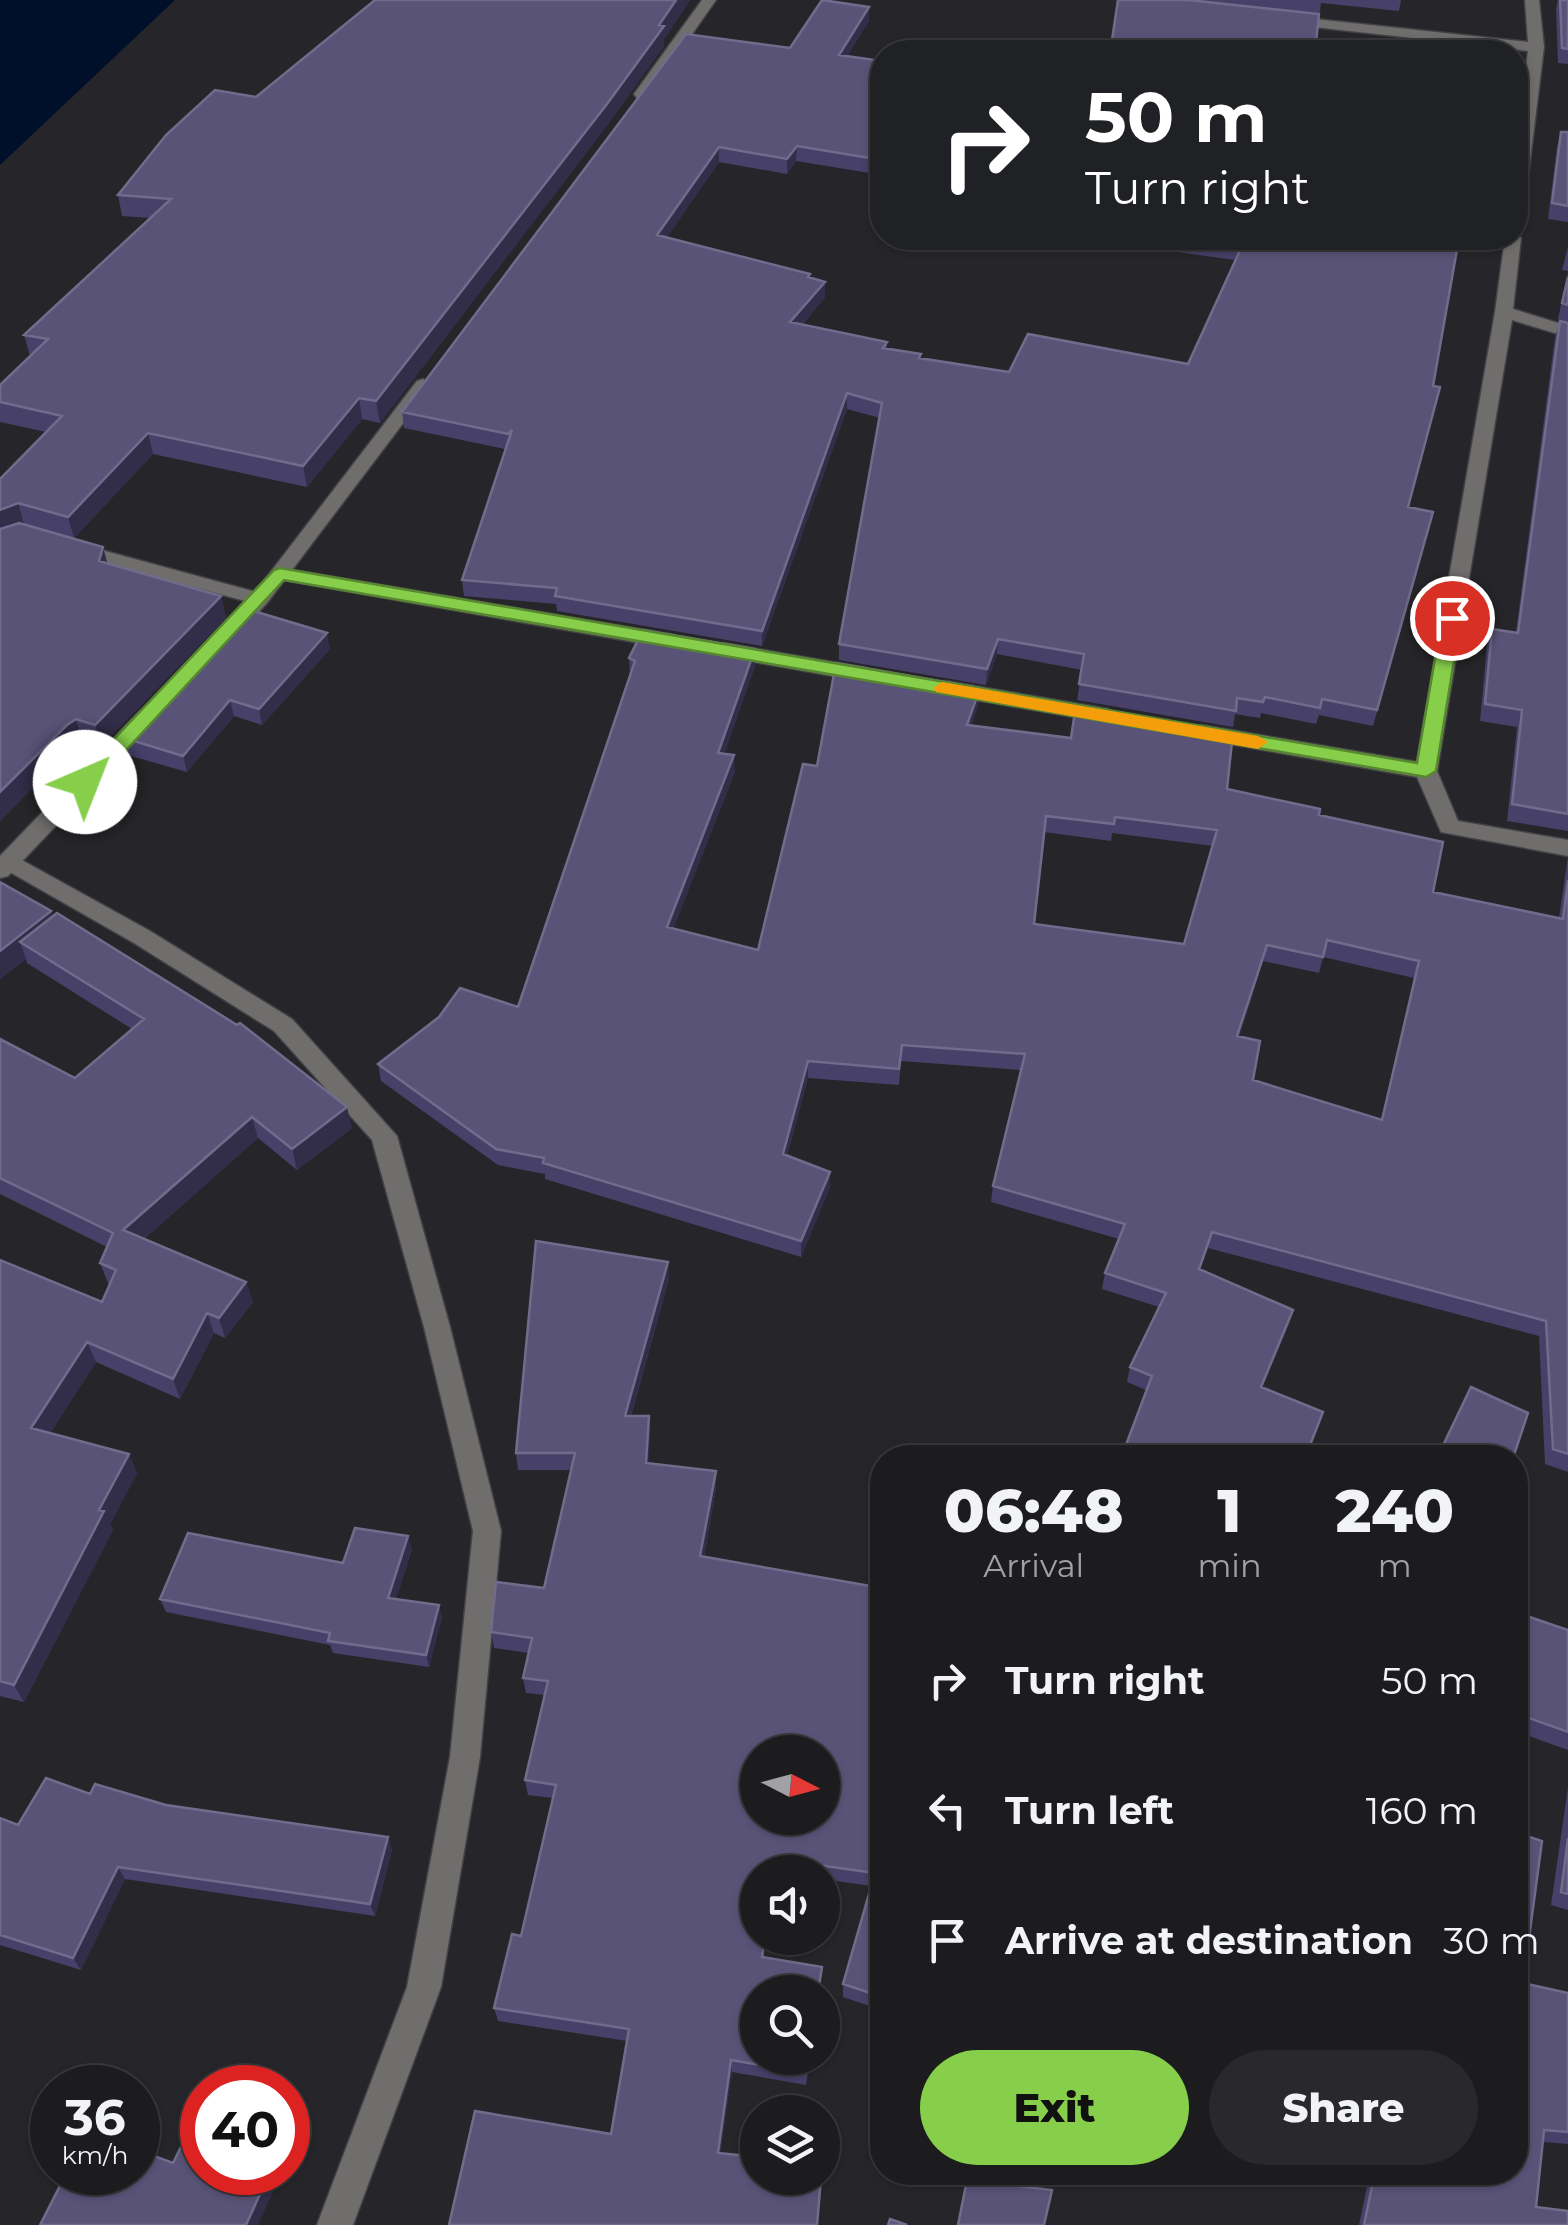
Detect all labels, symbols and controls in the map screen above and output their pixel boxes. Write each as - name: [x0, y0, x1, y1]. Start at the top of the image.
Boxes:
- text: 50 m: [1085, 74, 1267, 160]
- icon: right: [920, 80, 1050, 210]
- text: Turn right: [1085, 160, 1310, 215]
- pin: [1410, 576, 1495, 661]
- icon: arrive: [1425, 591, 1480, 646]
- position arrow: [33, 730, 137, 834]
- text: 06:48: [944, 1474, 1124, 1547]
- text: 1: [1217, 1474, 1242, 1547]
- text: 240: [1335, 1474, 1454, 1547]
- text: Arrival: [983, 1546, 1084, 1585]
- text: min: [1197, 1546, 1262, 1585]
- text: m: [1378, 1546, 1412, 1585]
- icon: right: [920, 1653, 975, 1708]
- text: Turn right: [1005, 1657, 1204, 1704]
- text: 50 m: [1381, 1657, 1478, 1704]
- north arrow: [740, 1735, 840, 1835]
- map controls: [740, 1735, 840, 2195]
- icon: left: [920, 1783, 975, 1838]
- text: Turn left: [1005, 1787, 1174, 1834]
- text: 160 m: [1366, 1787, 1478, 1834]
- button: sound: [740, 1855, 840, 1955]
- icon: arrive: [920, 1913, 975, 1968]
- text: Arrive at destination: [1005, 1917, 1413, 1964]
- text: 30 m: [1443, 1917, 1540, 1964]
- button: search: [740, 1975, 840, 2075]
- button: Exit: [920, 2050, 1189, 2165]
- button: Share: [1209, 2050, 1478, 2165]
- speed limit sign: 40: [180, 2065, 310, 2195]
- text: 36: [64, 2087, 126, 2148]
- button: layers: [740, 2095, 840, 2195]
- text: km/h: [62, 2140, 128, 2170]

